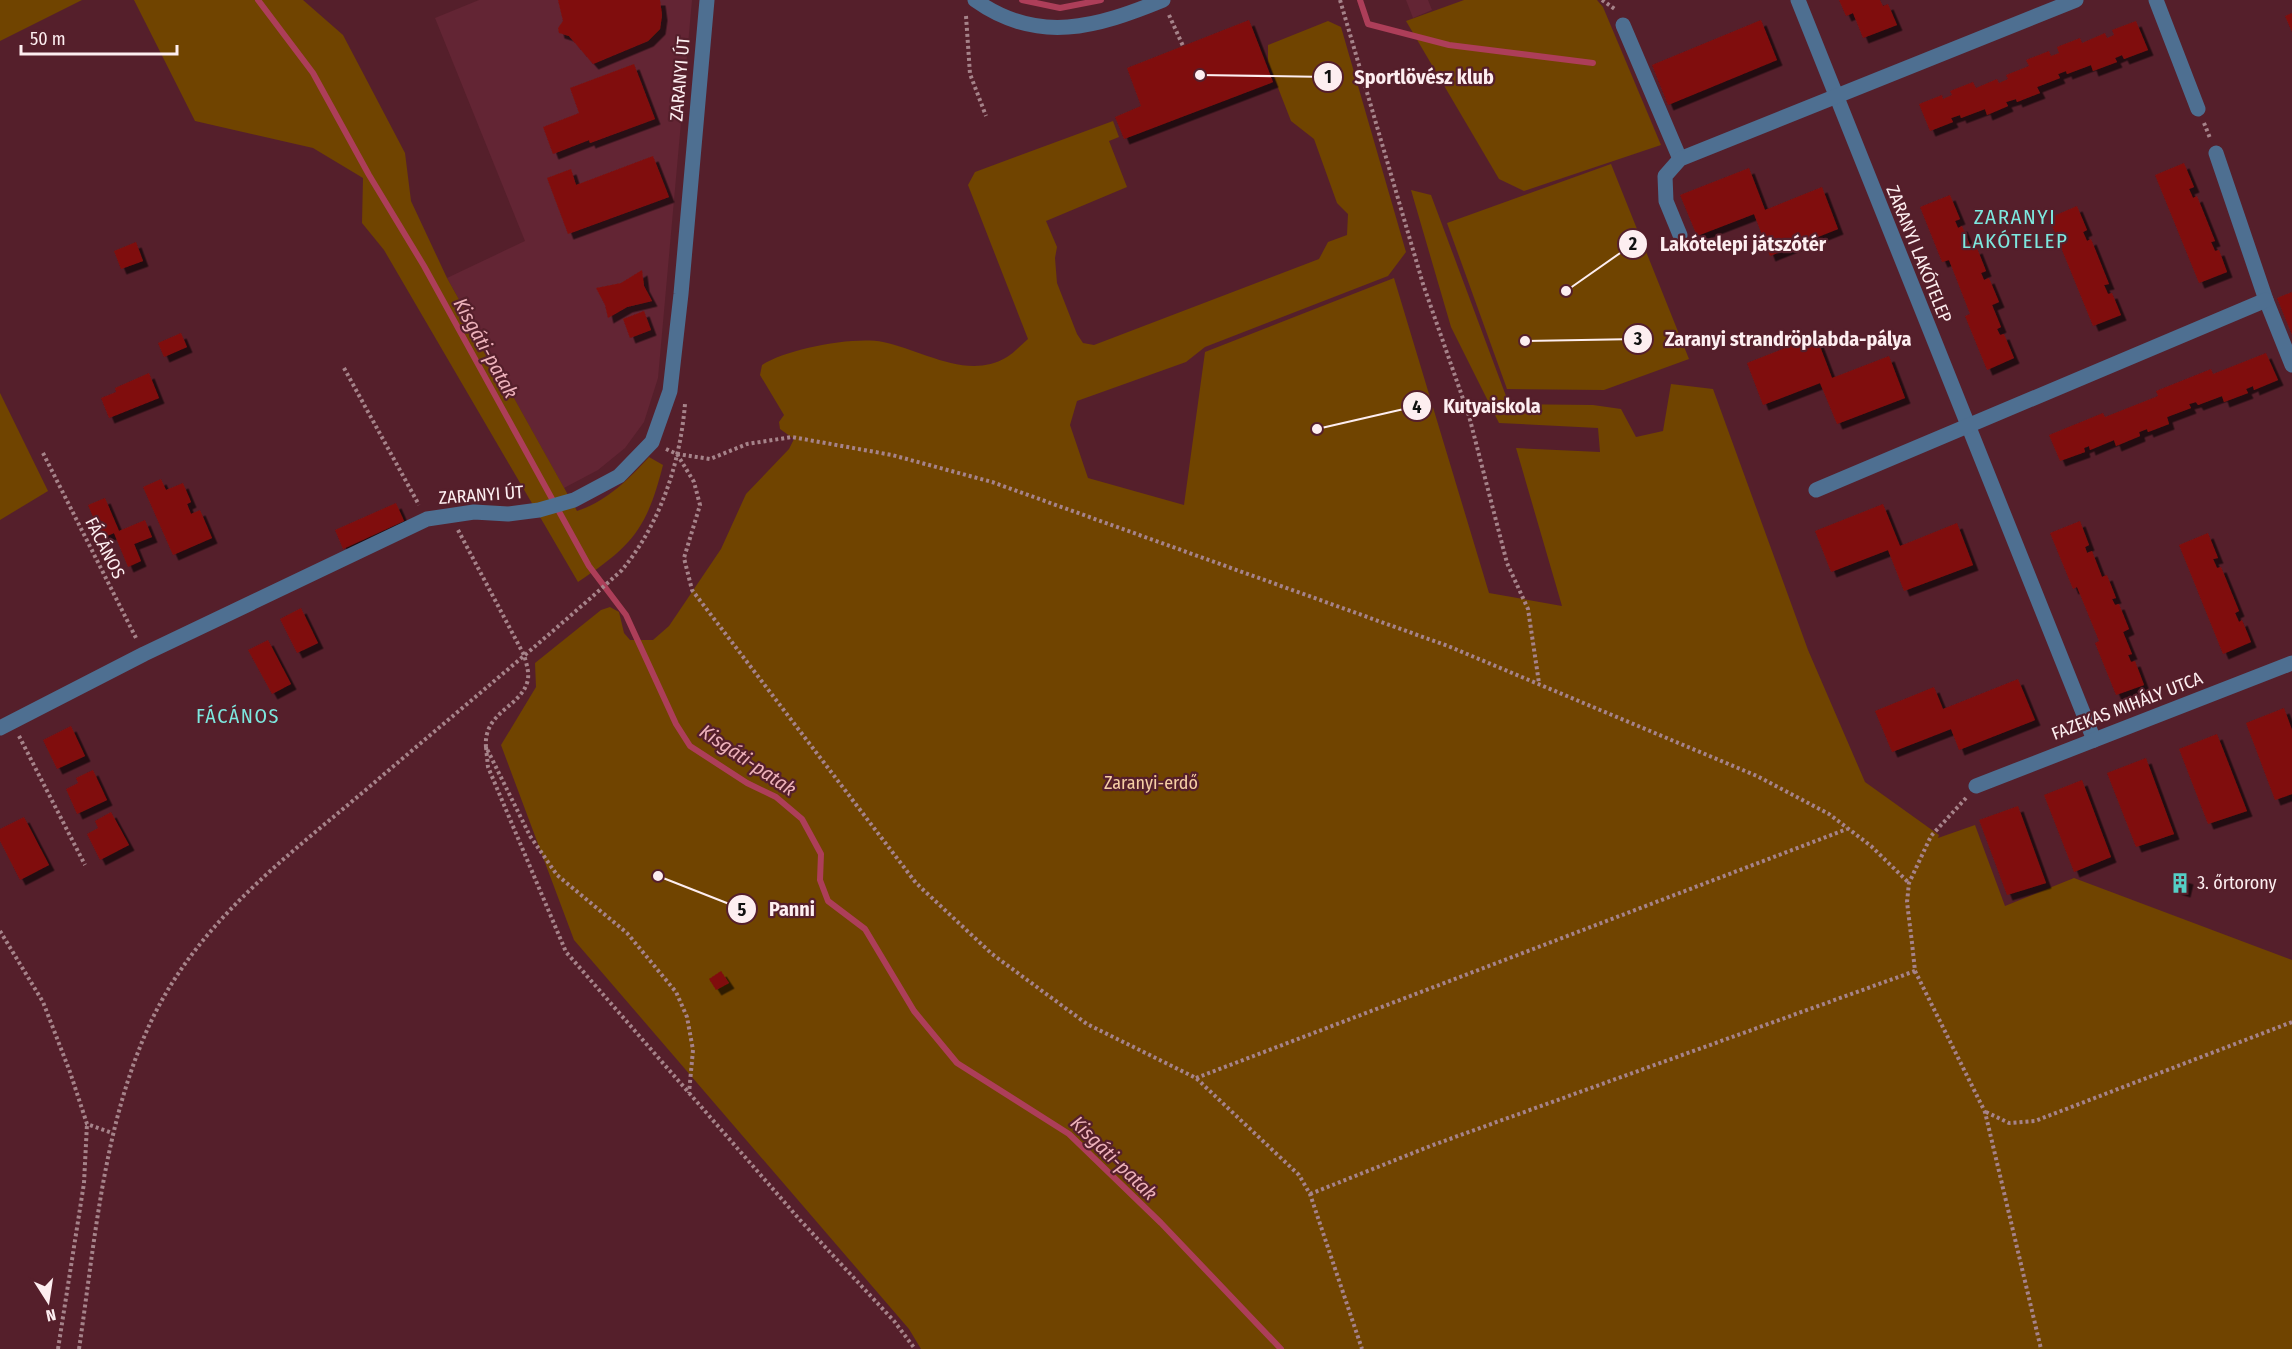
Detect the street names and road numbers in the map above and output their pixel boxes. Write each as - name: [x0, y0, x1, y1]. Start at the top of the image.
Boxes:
- street label: ZARANYI ÚT: [664, 35, 695, 122]
- street label: ZARANYI LAKÓTELEP: [1881, 182, 1957, 326]
- street label: ZARANYI ÚT: [438, 480, 525, 509]
- street label: FÁCÁNOS: [80, 513, 131, 582]
- street label: FAZEKAS MIHÁLY UTCA: [2048, 666, 2206, 745]

